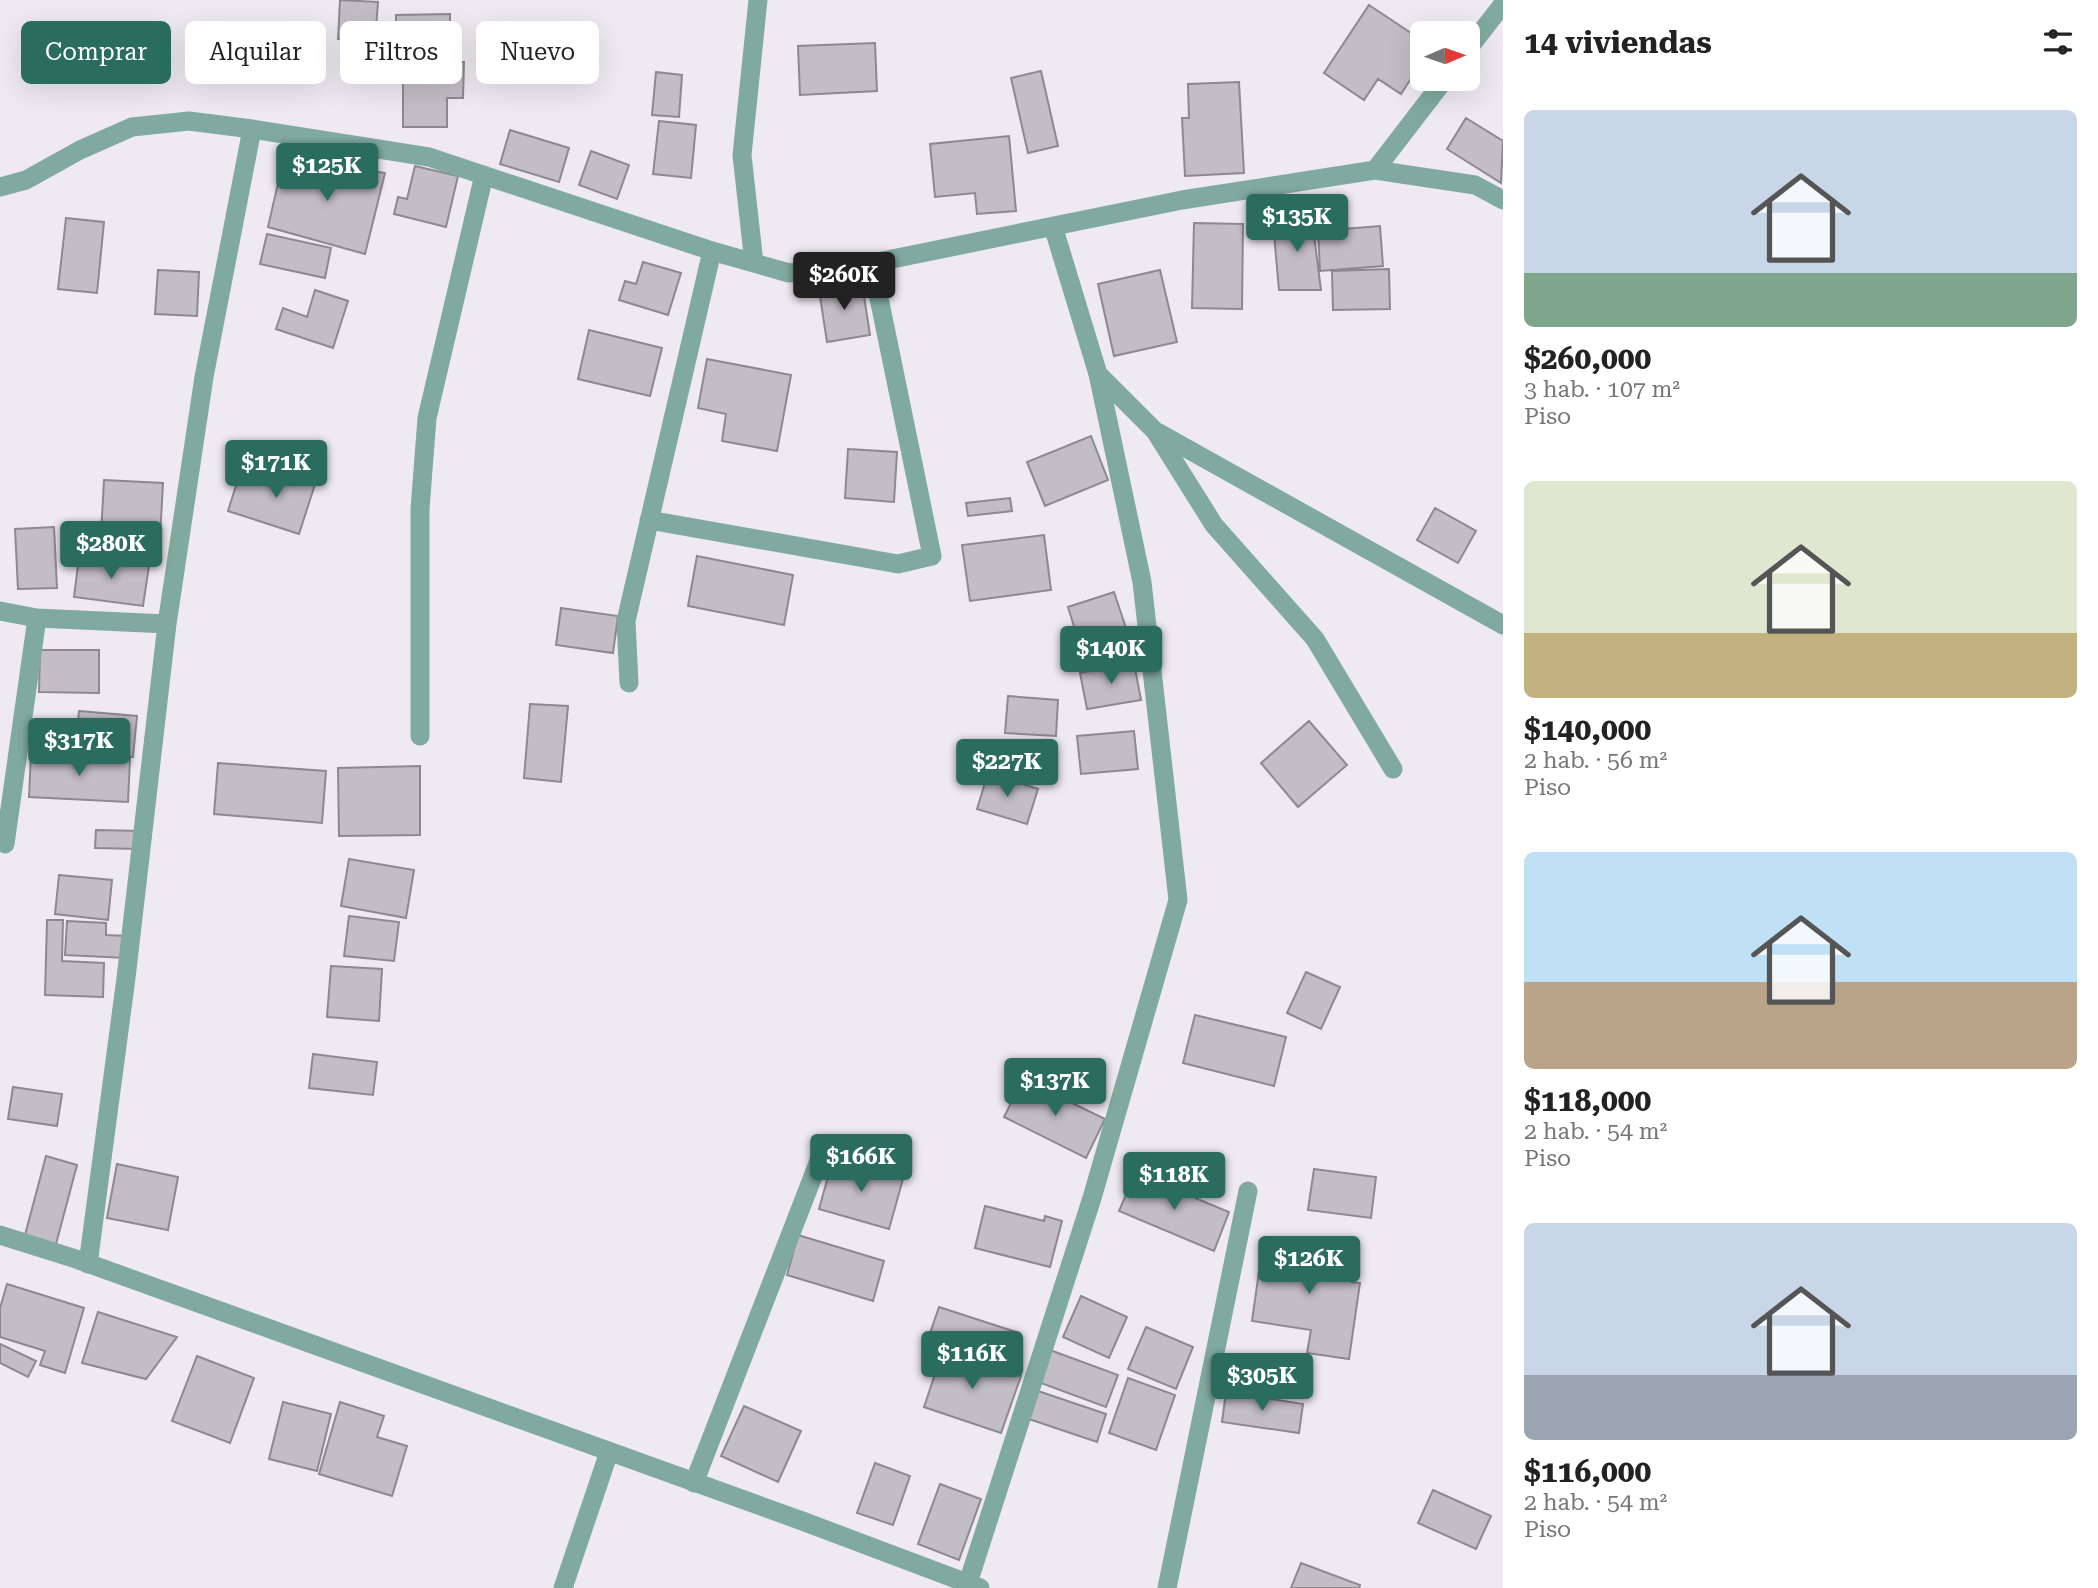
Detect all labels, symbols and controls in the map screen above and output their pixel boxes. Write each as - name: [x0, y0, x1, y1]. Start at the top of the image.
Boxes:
- chip: Comprar: [21, 21, 171, 84]
- chip: Alquilar: [185, 21, 326, 84]
- chip: Filtros: [340, 21, 462, 84]
- chip: Nuevo: [476, 21, 599, 84]
- north arrow: [1410, 21, 1480, 91]
- map controls: [1410, 21, 1480, 91]
- icon: filters: [2039, 23, 2077, 61]
- text: 14 viviendas: [1524, 25, 1712, 60]
- pin: $125K: [278, 144, 376, 203]
- text: $125K: [292, 152, 362, 179]
- icon: home: [1738, 155, 1864, 281]
- pin: $135K: [1248, 194, 1346, 254]
- text: $135K: [1262, 203, 1332, 230]
- pin: $260K: [795, 252, 893, 312]
- text: $260K: [809, 261, 879, 288]
- text: $260,000: [1524, 341, 1651, 376]
- text: 3 hab. · 107 m²: [1524, 376, 1680, 403]
- text: Piso: [1524, 403, 1571, 430]
- pin: $171K: [227, 440, 325, 500]
- text: $171K: [241, 449, 311, 476]
- pin: $280K: [62, 522, 160, 581]
- icon: home: [1738, 526, 1864, 652]
- text: $280K: [76, 530, 146, 557]
- pin: $140K: [1062, 626, 1160, 686]
- text: $140K: [1076, 635, 1146, 662]
- text: $140,000: [1524, 712, 1651, 747]
- pin: $317K: [30, 718, 128, 778]
- text: $317K: [44, 727, 114, 754]
- pin: $227K: [958, 740, 1056, 799]
- text: 2 hab. · 56 m²: [1524, 747, 1667, 774]
- text: $227K: [972, 748, 1042, 775]
- text: Piso: [1524, 774, 1571, 801]
- icon: home: [1738, 897, 1864, 1023]
- pin: $137K: [1006, 1058, 1104, 1118]
- text: $137K: [1020, 1067, 1090, 1094]
- text: $118,000: [1524, 1083, 1651, 1118]
- text: 2 hab. · 54 m²: [1524, 1118, 1667, 1145]
- pin: $166K: [812, 1134, 910, 1194]
- text: $166K: [826, 1143, 896, 1170]
- text: Piso: [1524, 1145, 1571, 1172]
- pin: $118K: [1125, 1152, 1223, 1212]
- text: $118K: [1139, 1161, 1209, 1188]
- pin: $126K: [1260, 1236, 1358, 1296]
- text: $126K: [1274, 1245, 1344, 1272]
- icon: home: [1738, 1268, 1864, 1394]
- pin: $116K: [923, 1332, 1021, 1391]
- text: $116K: [937, 1340, 1007, 1367]
- pin: $305K: [1213, 1354, 1311, 1413]
- text: $305K: [1227, 1362, 1297, 1389]
- text: $116,000: [1524, 1454, 1651, 1489]
- text: 2 hab. · 54 m²: [1524, 1489, 1667, 1516]
- text: Piso: [1524, 1516, 1571, 1543]

